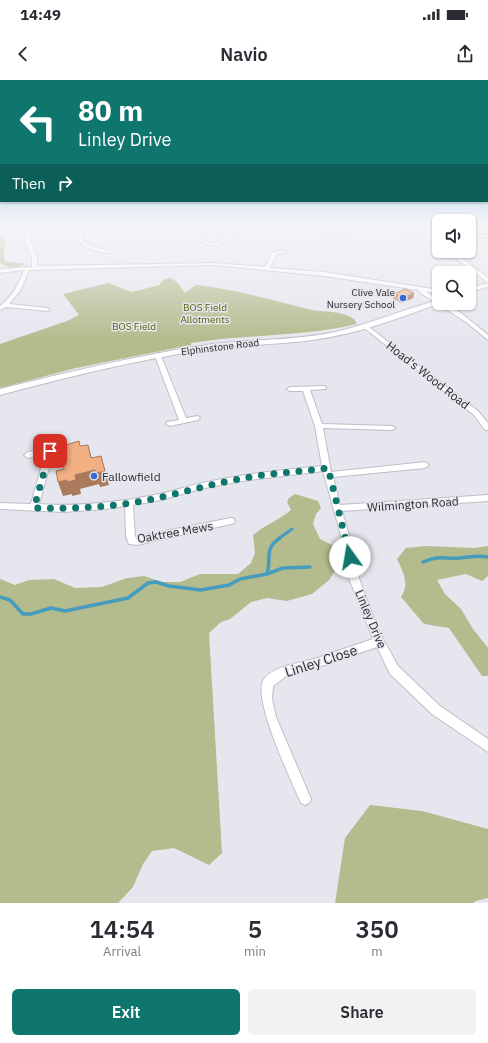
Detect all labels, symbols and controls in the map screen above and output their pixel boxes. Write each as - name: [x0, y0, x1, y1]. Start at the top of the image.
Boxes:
- text: 14:49: [20, 5, 61, 24]
- icon: back: [12, 43, 34, 65]
- text: Navio: [220, 43, 268, 66]
- icon: share: [454, 43, 476, 65]
- text: 80 m: [78, 92, 143, 129]
- icon: left: [12, 96, 64, 148]
- text: Linley Drive: [78, 128, 171, 151]
- icon: right: [54, 172, 76, 194]
- text: Then: [12, 174, 46, 193]
- map controls: [432, 214, 476, 310]
- button: sound: [432, 214, 476, 258]
- button: search: [432, 266, 476, 310]
- place label: Clive Vale Nursery School: [327, 286, 396, 311]
- marker: Clive Vale Nursery School: [398, 293, 408, 303]
- park label: BOS Field Allotments: [180, 301, 230, 326]
- park label: BOS Field: [112, 320, 156, 333]
- street label: Elphinstone Road: [180, 336, 260, 358]
- street label: Hoad's Wood Road: [383, 338, 473, 412]
- pin: [33, 434, 67, 468]
- icon: arrive: [39, 440, 61, 462]
- place label: Fallowfield: [102, 469, 161, 484]
- marker: Fallowfield: [89, 471, 99, 481]
- street label: Wilmington Road: [367, 493, 459, 515]
- street label: Oaktree Mews: [136, 518, 214, 546]
- position arrow: [329, 536, 371, 578]
- street label: Linley Drive: [352, 587, 390, 651]
- street label: Linley Close: [283, 641, 360, 681]
- text: 14:54: [89, 913, 155, 945]
- text: 5: [248, 913, 262, 945]
- text: 350: [355, 913, 399, 945]
- text: Arrival: [103, 943, 141, 960]
- text: min: [244, 943, 266, 960]
- text: m: [371, 943, 383, 960]
- button: Exit: [12, 989, 240, 1035]
- button: Share: [248, 989, 476, 1035]

